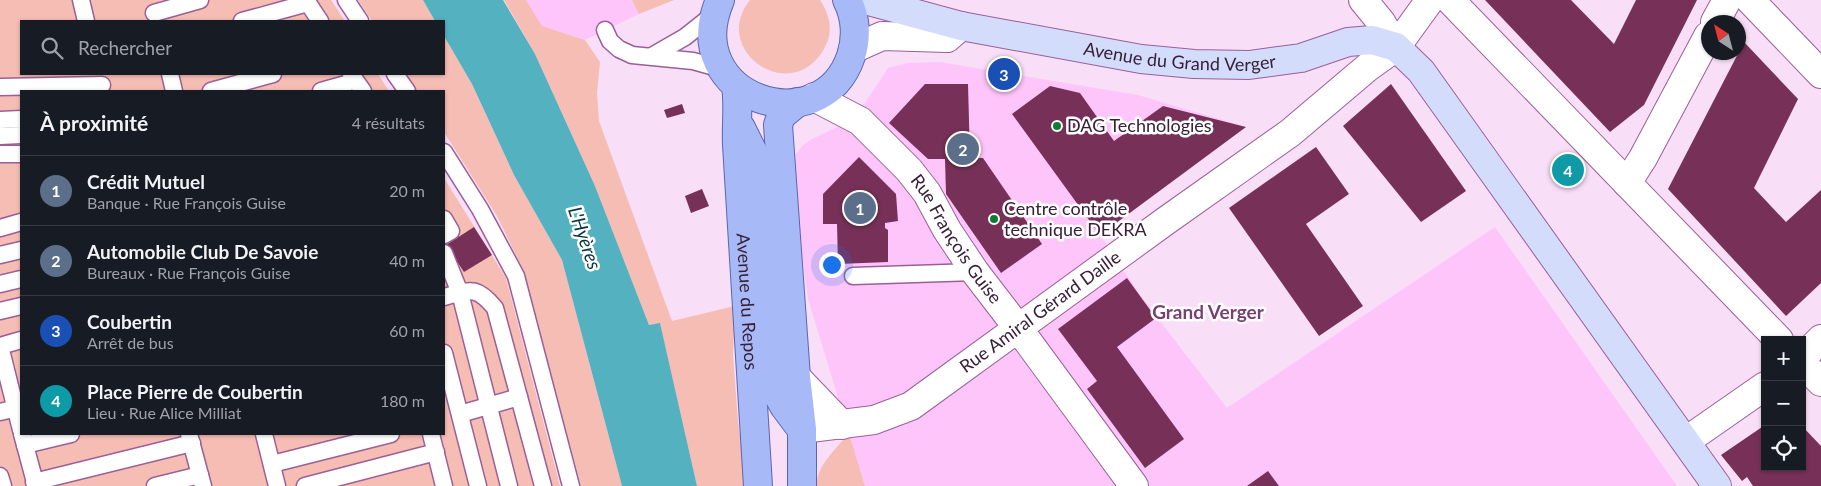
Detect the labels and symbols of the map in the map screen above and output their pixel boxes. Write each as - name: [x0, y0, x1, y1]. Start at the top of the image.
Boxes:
- north arrow: [1701, 15, 1746, 60]
- street label: Avenue du Grand Verger: [1082, 37, 1278, 75]
- pin: 3: [988, 55, 1020, 93]
- place label: DAG Technologies: [1067, 114, 1212, 136]
- marker: DAG Technologies: [1051, 120, 1063, 132]
- pin: 2: [947, 130, 979, 168]
- pin: 4: [1552, 151, 1584, 189]
- street label: Rue François Guise: [907, 170, 1007, 308]
- pin: 1: [844, 189, 876, 227]
- place label: Centre contrôle technique DEKRA: [1004, 197, 1147, 240]
- water label: L'Hyères: [564, 203, 607, 273]
- marker: Centre contrôle technique DEKRA: [988, 213, 1000, 225]
- street label: Avenue du Repos: [732, 232, 763, 371]
- street label: Rue Amiral Gérard Daille: [955, 245, 1125, 377]
- your location: [819, 252, 845, 278]
- district label: Grand Verger: [1152, 300, 1265, 323]

